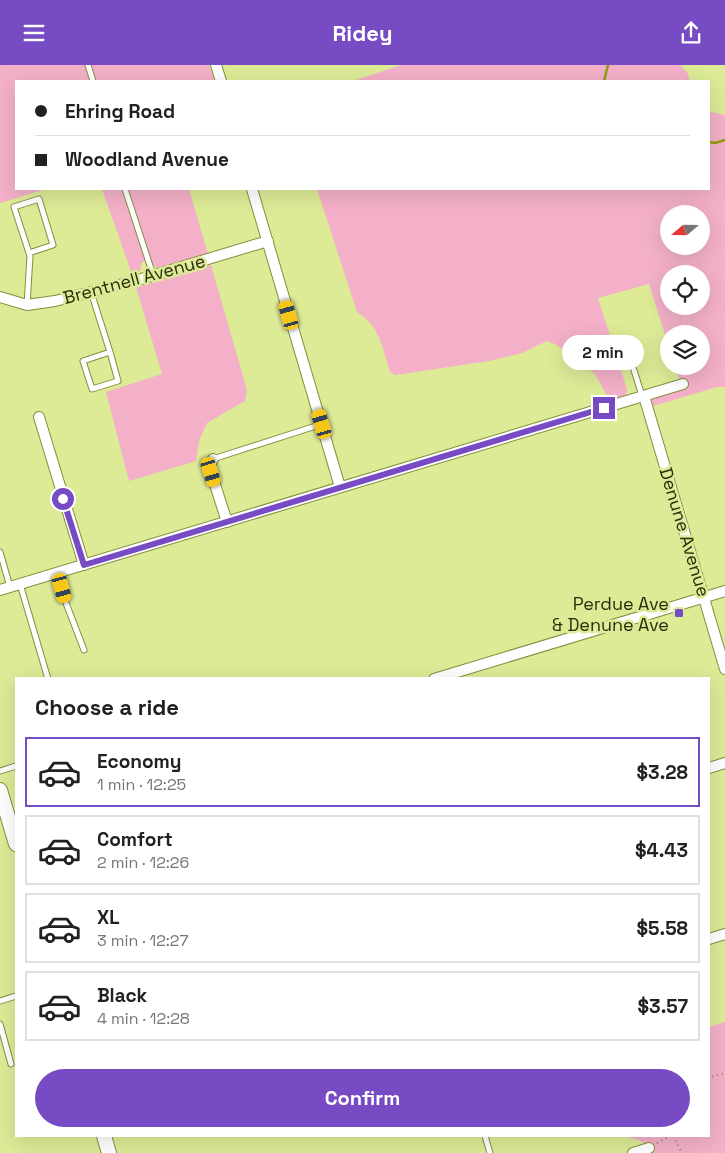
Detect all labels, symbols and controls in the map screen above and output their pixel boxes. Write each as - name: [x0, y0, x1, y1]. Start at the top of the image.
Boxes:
- icon: menu: [20, 19, 48, 47]
- text: Ridey: [332, 19, 393, 47]
- icon: share: [677, 19, 705, 47]
- text: Ehring Road: [65, 99, 175, 124]
- text: Woodland Avenue: [65, 147, 229, 172]
- north arrow: [660, 205, 710, 255]
- map controls: [660, 205, 710, 375]
- street label: Brentnell Avenue: [60, 249, 208, 309]
- button: locate: [660, 265, 710, 315]
- car: [277, 299, 300, 331]
- button: layers: [660, 325, 710, 375]
- callout: 2 min: [563, 335, 645, 371]
- text: 2 min: [582, 342, 624, 363]
- route end: [593, 397, 615, 419]
- car: [310, 408, 333, 440]
- car: [199, 455, 222, 489]
- street label: Denune Avenue: [654, 464, 716, 600]
- route start: [52, 488, 74, 510]
- car: [50, 572, 73, 604]
- place label: Perdue Ave & Denune Ave: [552, 592, 669, 636]
- marker: Perdue Ave & Denune Ave: [673, 607, 685, 619]
- text: Choose a ride: [35, 693, 179, 721]
- text: Economy: [97, 749, 181, 774]
- icon: car: [37, 750, 82, 795]
- text: $3.28: [637, 760, 688, 785]
- text: 1 min · 12:25: [97, 774, 186, 795]
- text: Comfort: [97, 827, 173, 852]
- icon: car: [37, 828, 82, 873]
- text: $4.43: [635, 838, 688, 863]
- text: 2 min · 12:26: [97, 852, 189, 873]
- text: XL: [97, 905, 120, 930]
- icon: car: [37, 906, 82, 951]
- text: $5.58: [637, 916, 688, 941]
- text: 3 min · 12:27: [97, 930, 188, 951]
- text: Black: [97, 983, 147, 1008]
- icon: car: [37, 984, 82, 1029]
- text: $3.57: [638, 994, 688, 1019]
- text: 4 min · 12:28: [97, 1008, 190, 1029]
- button: Confirm: [35, 1069, 690, 1127]

